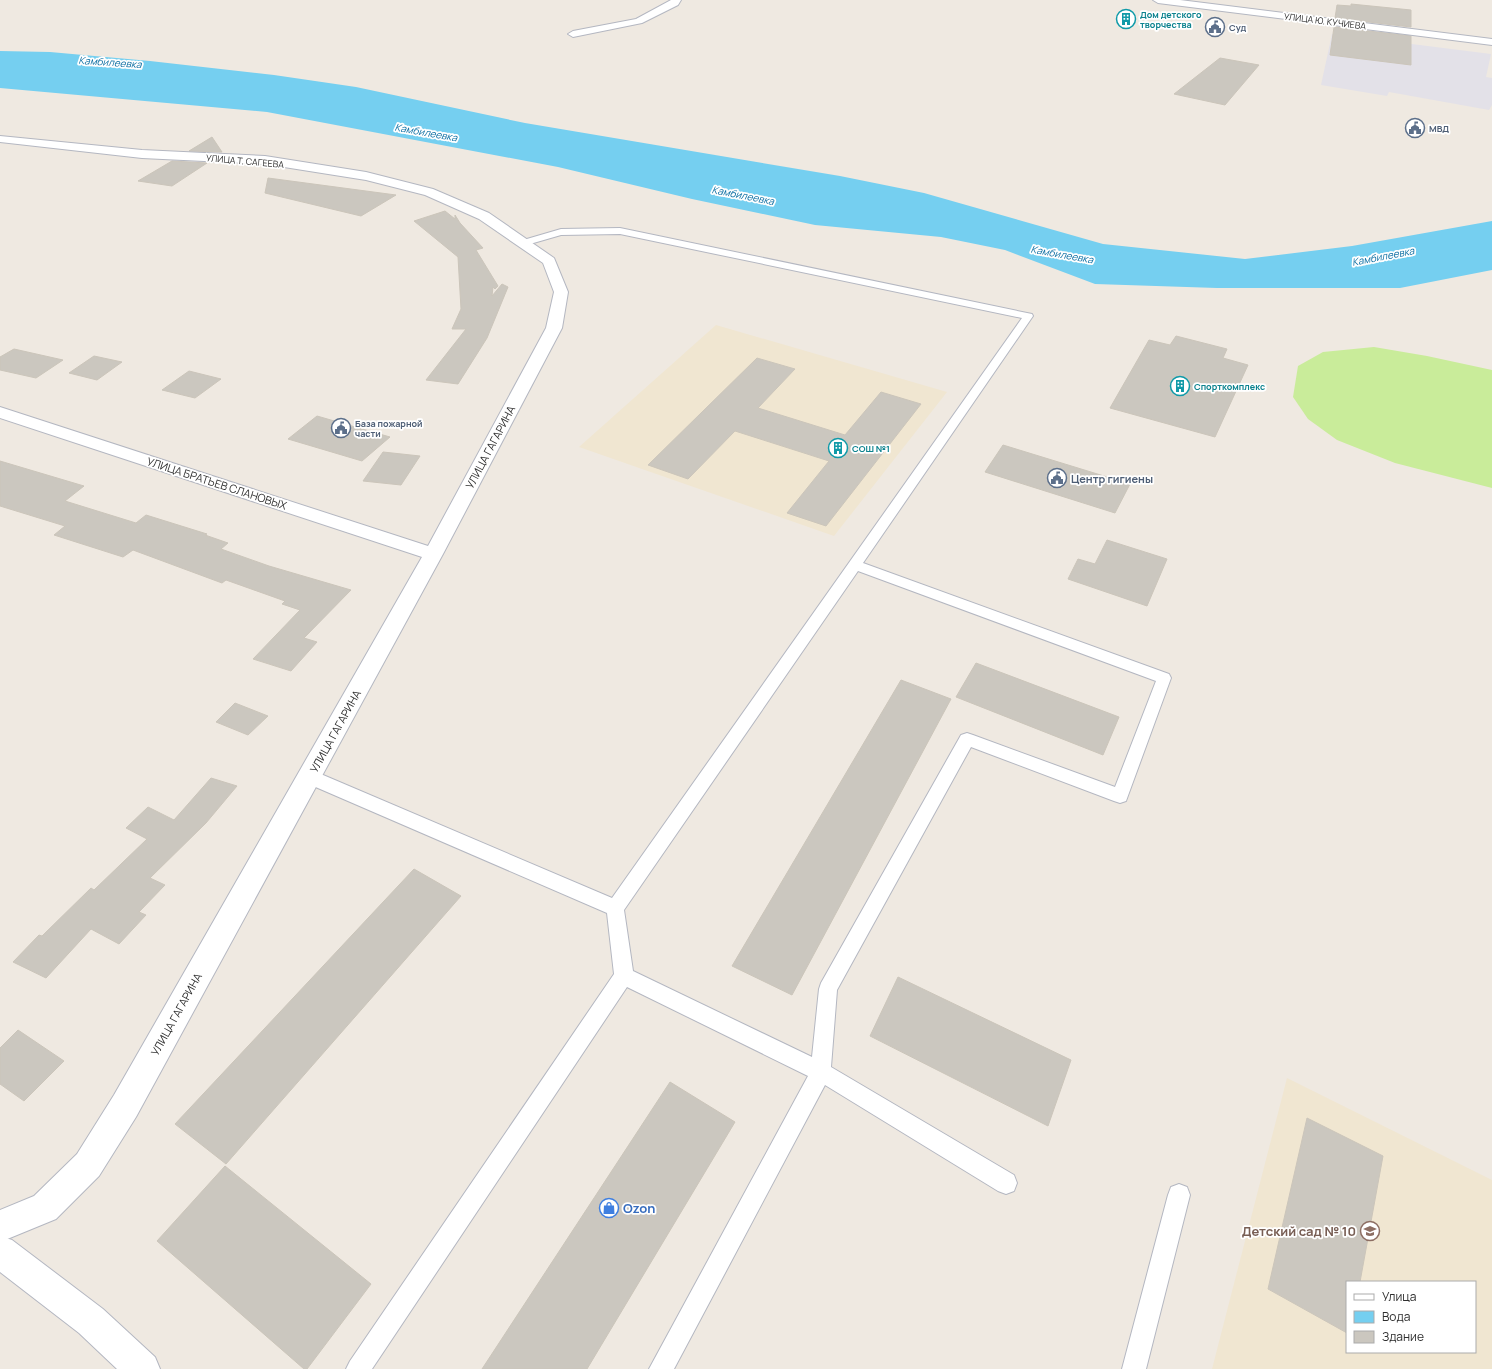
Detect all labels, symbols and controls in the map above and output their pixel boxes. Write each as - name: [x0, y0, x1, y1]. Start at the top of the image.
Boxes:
- building icon: Дом детского творчества: [1115, 8, 1137, 30]
- place label: Дом детского творчества: [1140, 8, 1202, 31]
- street label: УЛИЦА Ю. КУЧИЕВА: [1283, 10, 1367, 33]
- public building icon: Суд: [1204, 16, 1226, 38]
- place label: Суд: [1229, 21, 1247, 34]
- water label: Камбилеевка: [78, 53, 142, 71]
- public building icon: МВД: [1404, 117, 1426, 139]
- water label: Камбилеевка: [394, 120, 459, 144]
- place label: МВД: [1429, 122, 1449, 135]
- street label: УЛИЦА Т. САГЕЕВА: [206, 151, 285, 171]
- water label: Камбилеевка: [711, 182, 776, 208]
- water label: Камбилеевка: [1030, 242, 1095, 266]
- water label: Камбилеевка: [1351, 243, 1416, 269]
- building icon: Спорткомплекс: [1169, 375, 1191, 397]
- place label: Спорткомплекс: [1194, 380, 1265, 393]
- street label: УЛИЦА ГАГАРИНА: [462, 403, 518, 491]
- public building icon: База пожарной части: [330, 417, 352, 439]
- place label: База пожарной части: [355, 417, 423, 440]
- building icon: СОШ №1: [827, 437, 849, 459]
- place label: СОШ №1: [852, 442, 890, 455]
- street label: УЛИЦА БРАТЬЕВ СЛАНОВЫХ: [145, 453, 289, 513]
- public building icon: Центр гигиены: [1046, 467, 1068, 489]
- place label: Центр гигиены: [1071, 471, 1153, 486]
- street label: УЛИЦА ГАГАРИНА: [306, 687, 364, 775]
- street label: УЛИЦА ГАГАРИНА: [147, 970, 205, 1058]
- shop icon: Ozon: [598, 1197, 620, 1219]
- place label: Ozon: [623, 1199, 655, 1217]
- school or university icon: Детский сад № 10: [1359, 1220, 1381, 1242]
- place label: Детский сад № 10: [1242, 1222, 1356, 1240]
- legend: [1346, 1281, 1476, 1353]
- text: Улица: [1382, 1288, 1416, 1305]
- text: Вода: [1382, 1308, 1410, 1325]
- text: Здание: [1382, 1328, 1424, 1345]

